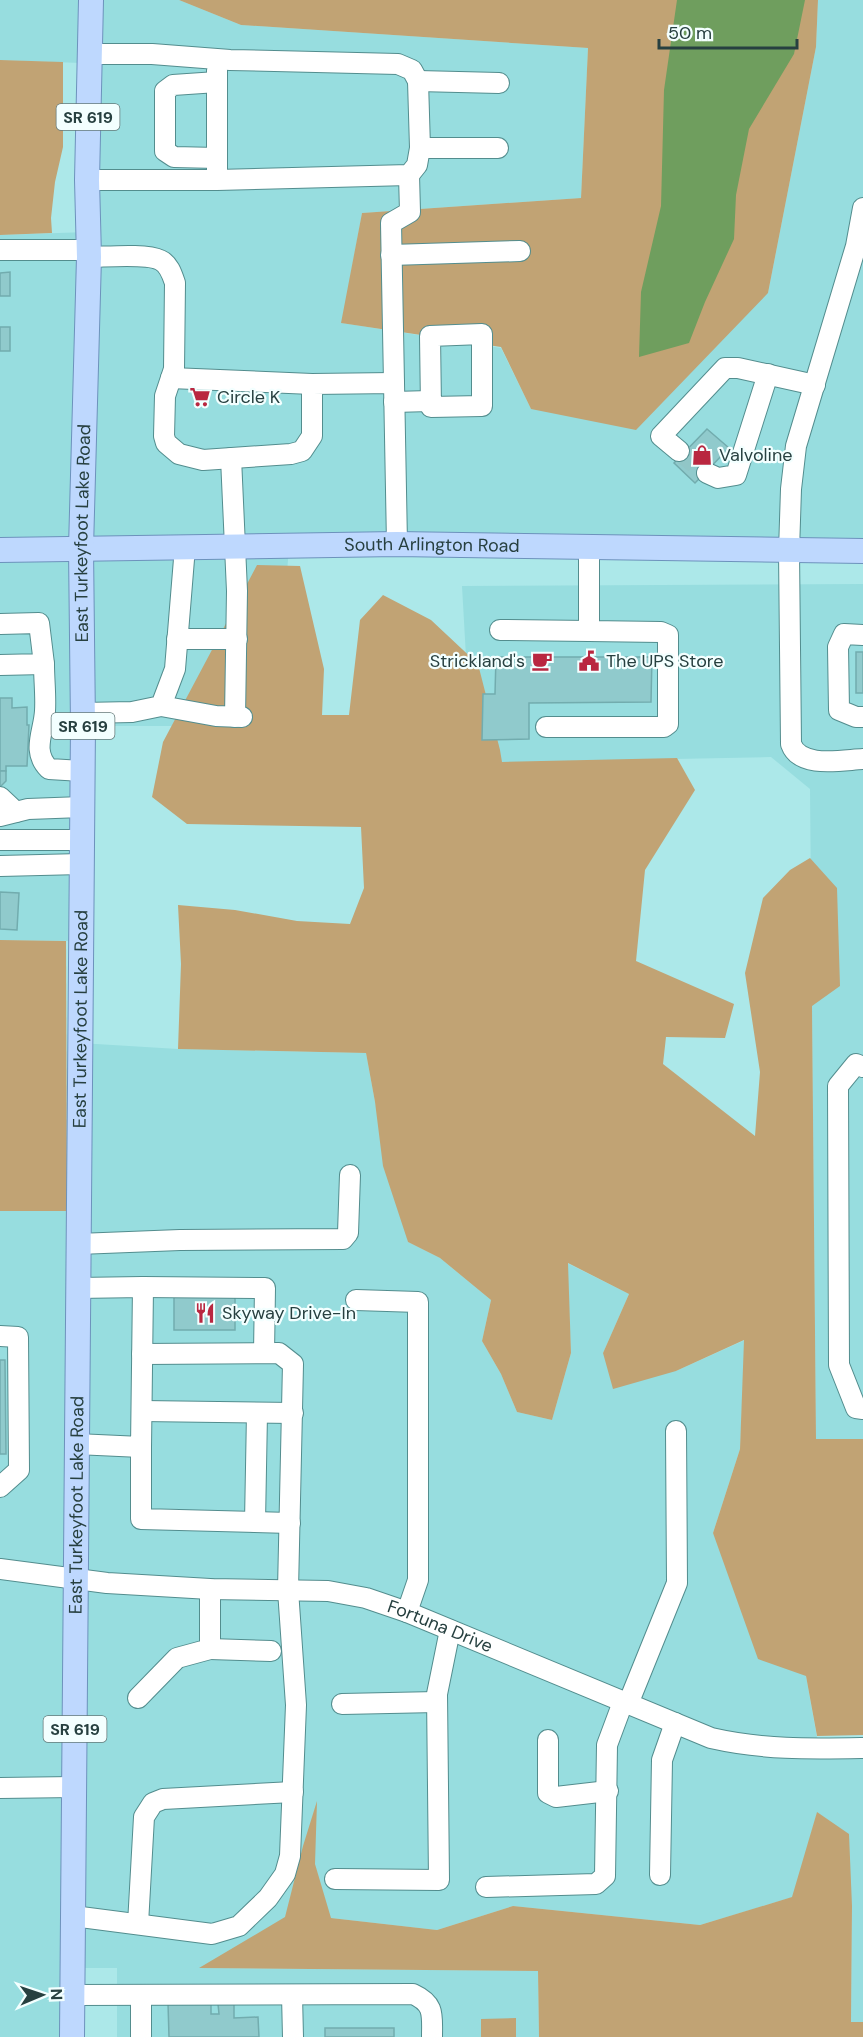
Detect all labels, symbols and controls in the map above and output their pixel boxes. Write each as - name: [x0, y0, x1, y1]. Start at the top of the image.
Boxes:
- scale bar: [659, 12, 797, 50]
- text: 50 m: [668, 21, 712, 45]
- road number: SR 619: [56, 104, 119, 130]
- supermarket icon: Circle K: [188, 385, 212, 409]
- place label: Circle K: [217, 385, 281, 409]
- street label: East Turkeyfoot Lake Road: [69, 424, 96, 642]
- shop icon: Valvoline: [690, 443, 714, 467]
- place label: Valvoline: [719, 443, 792, 467]
- street label: South Arlington Road: [344, 532, 520, 558]
- place label: Strickland's: [430, 649, 525, 673]
- cafe icon: Strickland's: [530, 649, 554, 673]
- public building icon: The UPS Store: [577, 649, 601, 673]
- place label: The UPS Store: [606, 649, 723, 673]
- road number: SR 619: [52, 713, 115, 739]
- street label: East Turkeyfoot Lake Road: [68, 910, 93, 1128]
- restaurant icon: Skyway Drive-In: [193, 1301, 217, 1325]
- place label: Skyway Drive-In: [222, 1301, 356, 1325]
- street label: East Turkeyfoot Lake Road: [64, 1396, 89, 1614]
- street label: Fortuna Drive: [384, 1594, 496, 1658]
- road number: SR 619: [44, 1716, 106, 1742]
- north arrow: [12, 1965, 72, 2025]
- text: N: [46, 1988, 67, 2001]

